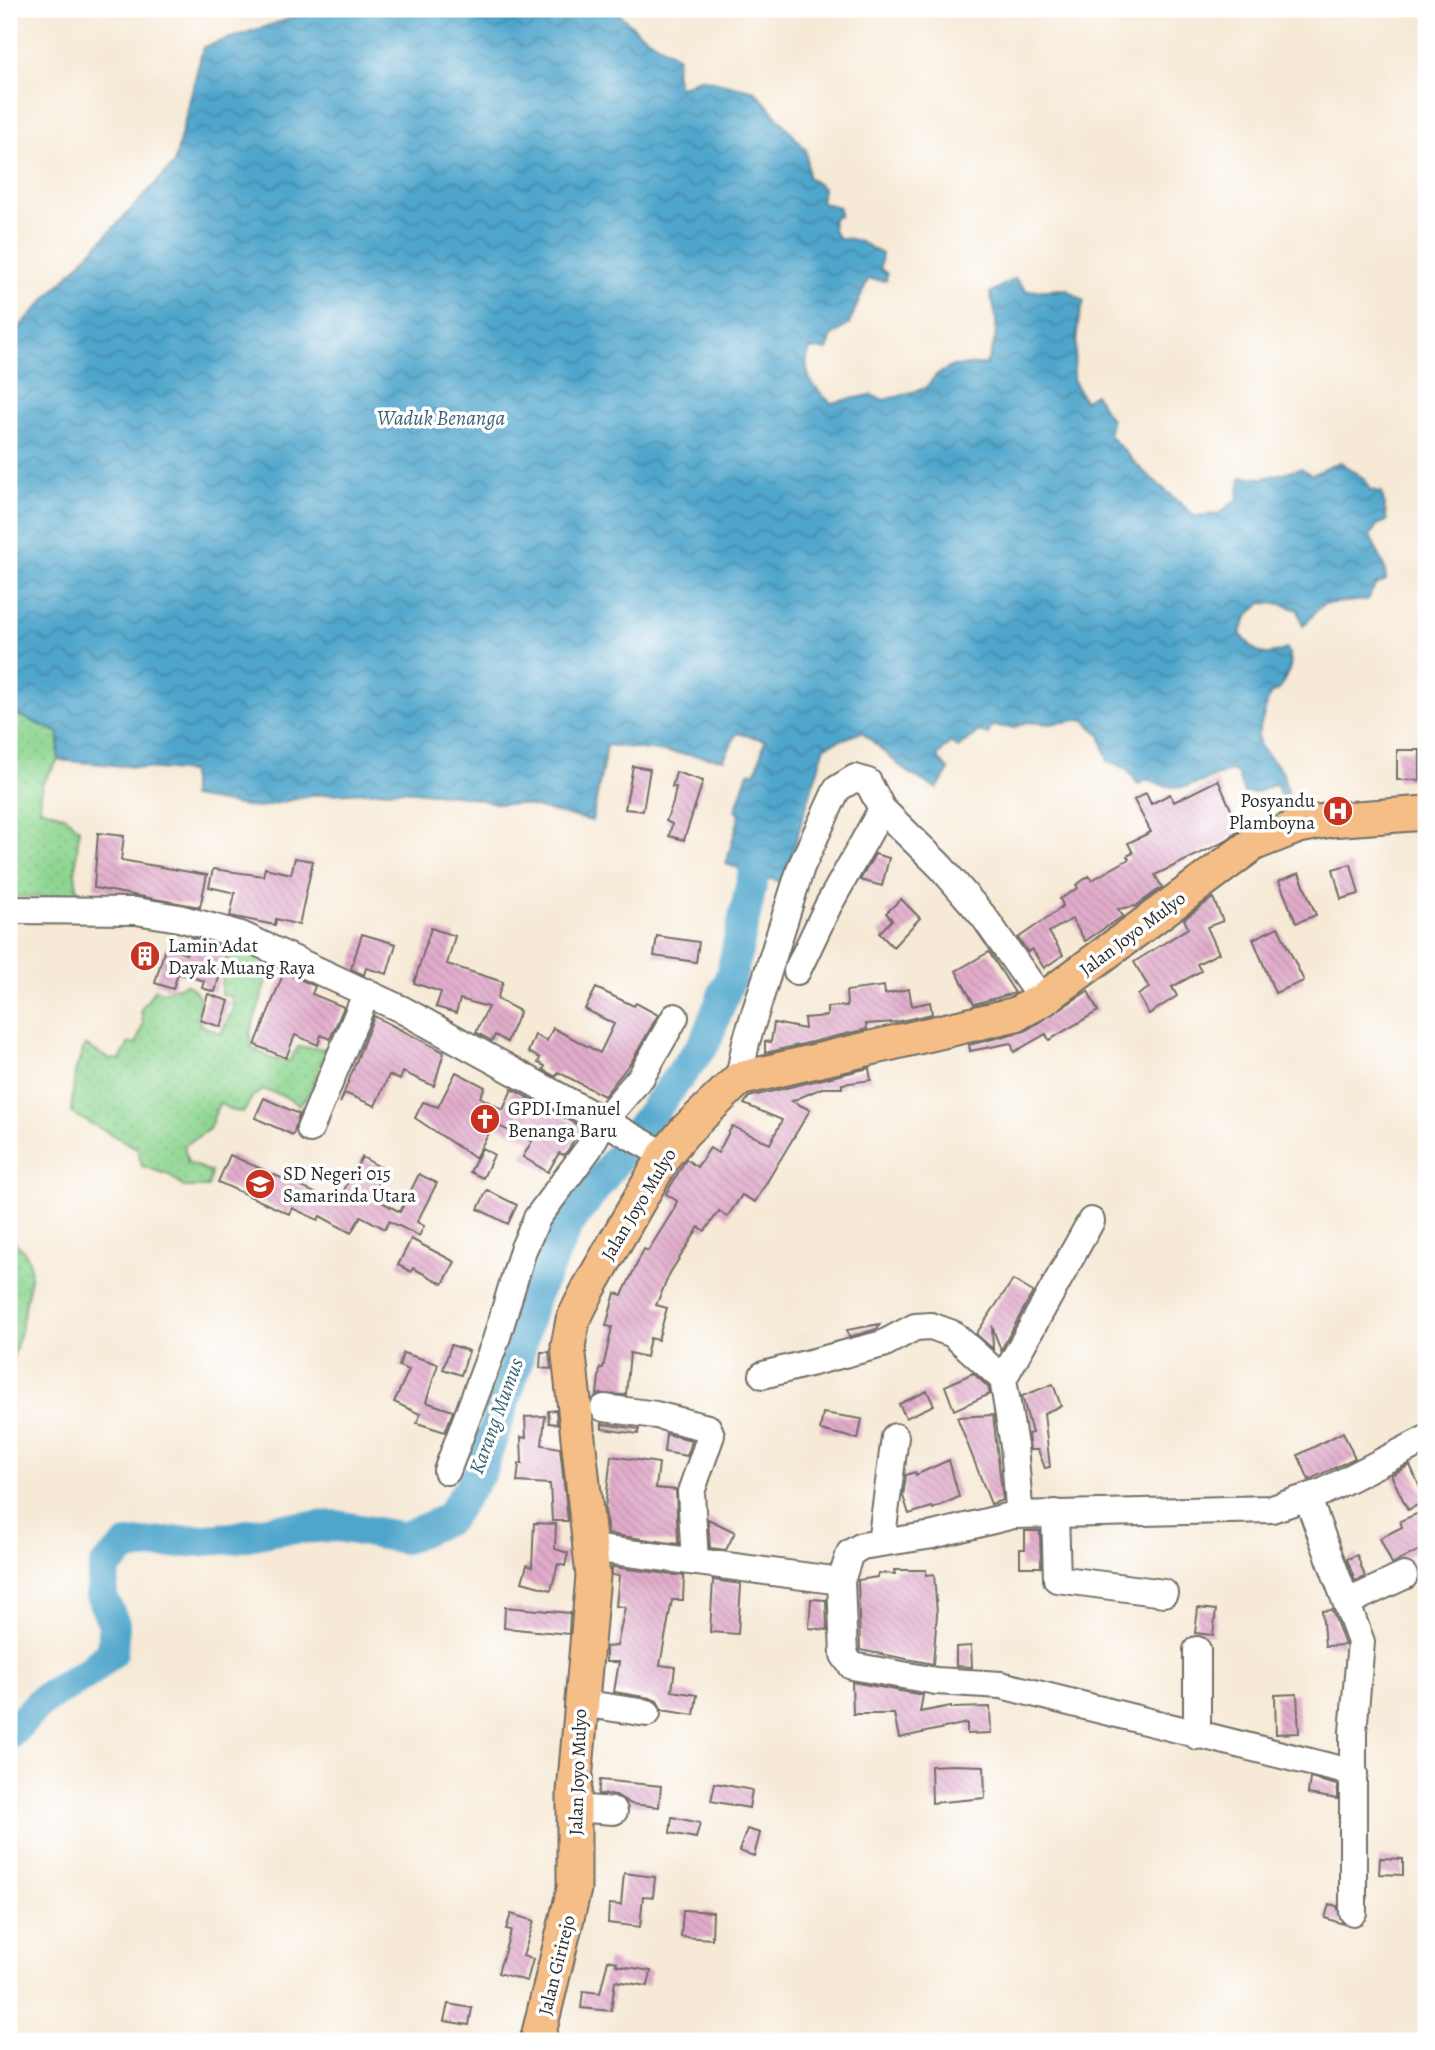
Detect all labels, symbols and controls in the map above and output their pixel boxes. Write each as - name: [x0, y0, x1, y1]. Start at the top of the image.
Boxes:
- water label: Waduk Benanga: [377, 404, 506, 432]
- place label: Posyandu Plamboyna: [1229, 788, 1316, 836]
- hospital icon: Posyandu Plamboyna: [1321, 794, 1355, 828]
- street label: Jalan Joyo Mulyo: [1074, 885, 1191, 982]
- place label: Lamin Adat Dayak Muang Raya: [168, 933, 316, 981]
- building icon: Lamin Adat Dayak Muang Raya: [128, 939, 162, 973]
- place label: GPDI Imanuel Benanga Baru: [508, 1096, 621, 1144]
- church icon: GPDI Imanuel Benanga Baru: [468, 1102, 502, 1136]
- street label: Jalan Joyo Mulyo: [595, 1144, 683, 1265]
- place label: SD Negeri 015 Samarinda Utara: [283, 1161, 416, 1209]
- school or university icon: SD Negeri 015 Samarinda Utara: [243, 1167, 277, 1201]
- water label: Karang Mumus: [462, 1354, 530, 1478]
- street label: Jalan Joyo Mulyo: [563, 1708, 593, 1836]
- street label: Jalan Girirejo: [532, 1912, 582, 2018]

